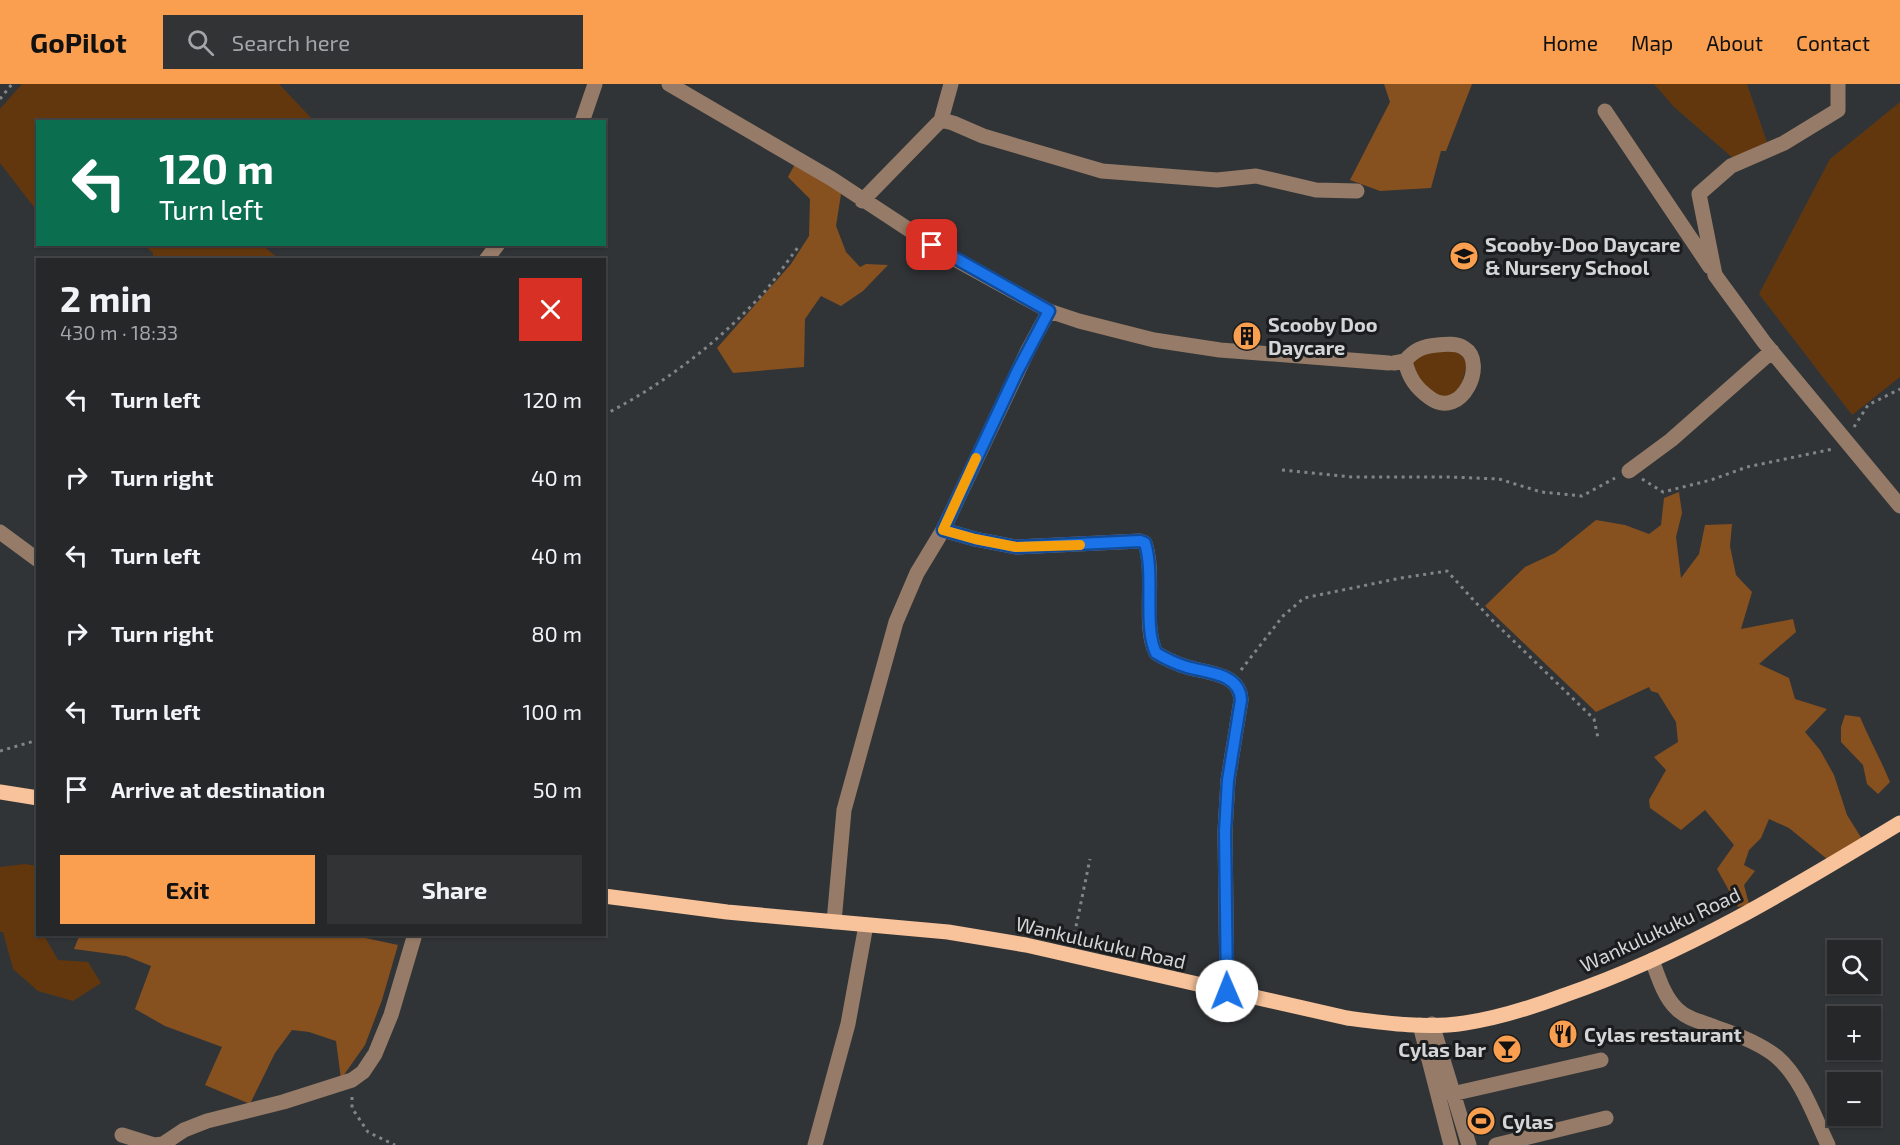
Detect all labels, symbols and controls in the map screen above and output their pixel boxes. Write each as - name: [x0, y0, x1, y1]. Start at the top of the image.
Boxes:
- search box: [163, 15, 583, 69]
- text: GoPilot: [30, 25, 127, 59]
- icon: search: [184, 26, 217, 59]
- text: Search here: [232, 29, 350, 55]
- text: Home: [1542, 30, 1598, 55]
- text: Map: [1631, 30, 1673, 55]
- text: About: [1706, 30, 1763, 55]
- text: Contact: [1796, 30, 1870, 55]
- text: 120 m: [159, 142, 274, 192]
- icon: left: [60, 144, 138, 222]
- text: Turn left: [159, 193, 263, 225]
- pin: [906, 219, 957, 270]
- icon: arrive: [915, 228, 948, 261]
- place label: Scooby-Doo Daycare & Nursery School: [1485, 232, 1681, 280]
- school or university icon: Scooby-Doo Daycare & Nursery School: [1448, 240, 1480, 272]
- text: 2 min: [60, 276, 152, 319]
- button: close: [519, 278, 582, 341]
- place label: Scooby Doo Daycare: [1268, 312, 1378, 360]
- text: 430 m · 18:33: [60, 320, 178, 344]
- building icon: Scooby Doo Daycare: [1231, 320, 1263, 352]
- icon: left: [60, 383, 93, 416]
- text: Turn left: [111, 386, 200, 412]
- text: 120 m: [523, 386, 582, 412]
- icon: right: [60, 461, 93, 494]
- text: Turn right: [111, 464, 213, 490]
- text: 40 m: [531, 464, 582, 490]
- icon: left: [60, 539, 93, 572]
- text: Turn left: [111, 542, 200, 568]
- text: 40 m: [531, 542, 582, 568]
- icon: right: [60, 617, 93, 650]
- text: Turn right: [111, 620, 213, 646]
- text: 80 m: [531, 620, 582, 646]
- icon: left: [60, 695, 93, 728]
- text: Turn left: [111, 698, 200, 724]
- text: 100 m: [523, 698, 582, 724]
- icon: arrive: [60, 773, 93, 806]
- text: Arrive at destination: [111, 776, 325, 802]
- text: 50 m: [533, 776, 582, 802]
- button: Exit: [60, 855, 315, 924]
- button: Share: [327, 855, 582, 924]
- street label: Wankulukuku Road: [1576, 881, 1744, 977]
- street label: Wankulukuku Road: [1014, 911, 1188, 973]
- map controls: [1827, 940, 1881, 1126]
- button: search: [1827, 940, 1881, 994]
- position arrow: [1195, 959, 1259, 1023]
- button: +: [1827, 1006, 1881, 1060]
- restaurant icon: Cylas restaurant: [1547, 1018, 1579, 1050]
- place label: Cylas restaurant: [1584, 1022, 1742, 1047]
- bar icon: Cylas bar: [1491, 1033, 1523, 1065]
- place label: Cylas bar: [1398, 1037, 1486, 1062]
- button: −: [1827, 1072, 1881, 1126]
- sports icon: Cylas: [1465, 1105, 1497, 1137]
- place label: Cylas: [1502, 1109, 1554, 1134]

